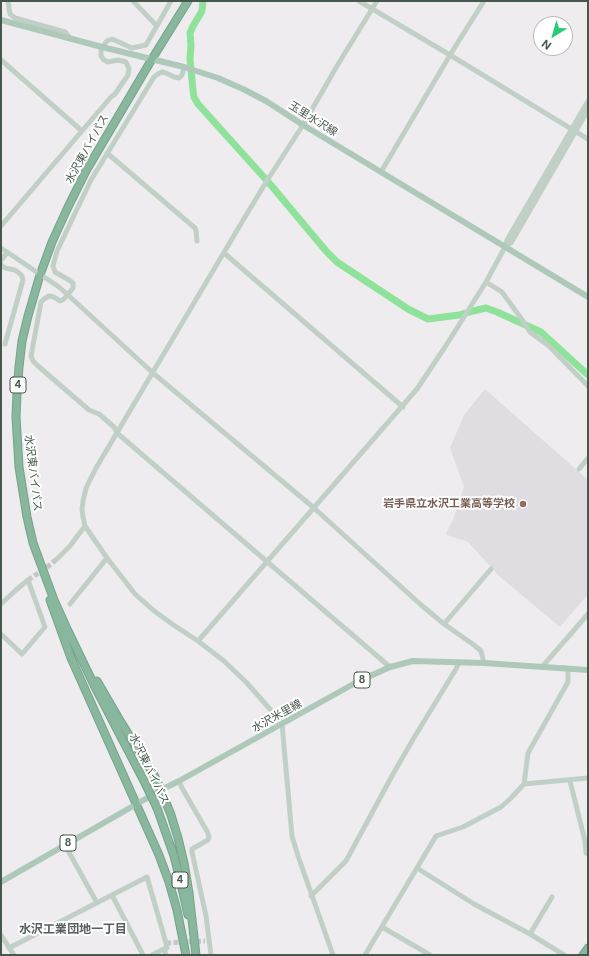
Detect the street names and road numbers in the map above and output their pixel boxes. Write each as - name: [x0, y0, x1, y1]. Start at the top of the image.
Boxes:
- street label: 玉里水沢線: [286, 99, 340, 139]
- street label: 水沢東バイパス: [63, 112, 111, 186]
- road number: 4: [10, 377, 26, 393]
- street label: 水沢東バイパス: [22, 434, 44, 512]
- road number: 8: [354, 672, 370, 688]
- street label: 水沢米里線: [250, 697, 304, 735]
- street label: 水沢東バイパス: [126, 732, 172, 806]
- road number: 8: [60, 835, 76, 851]
- road number: 4: [172, 872, 188, 888]

